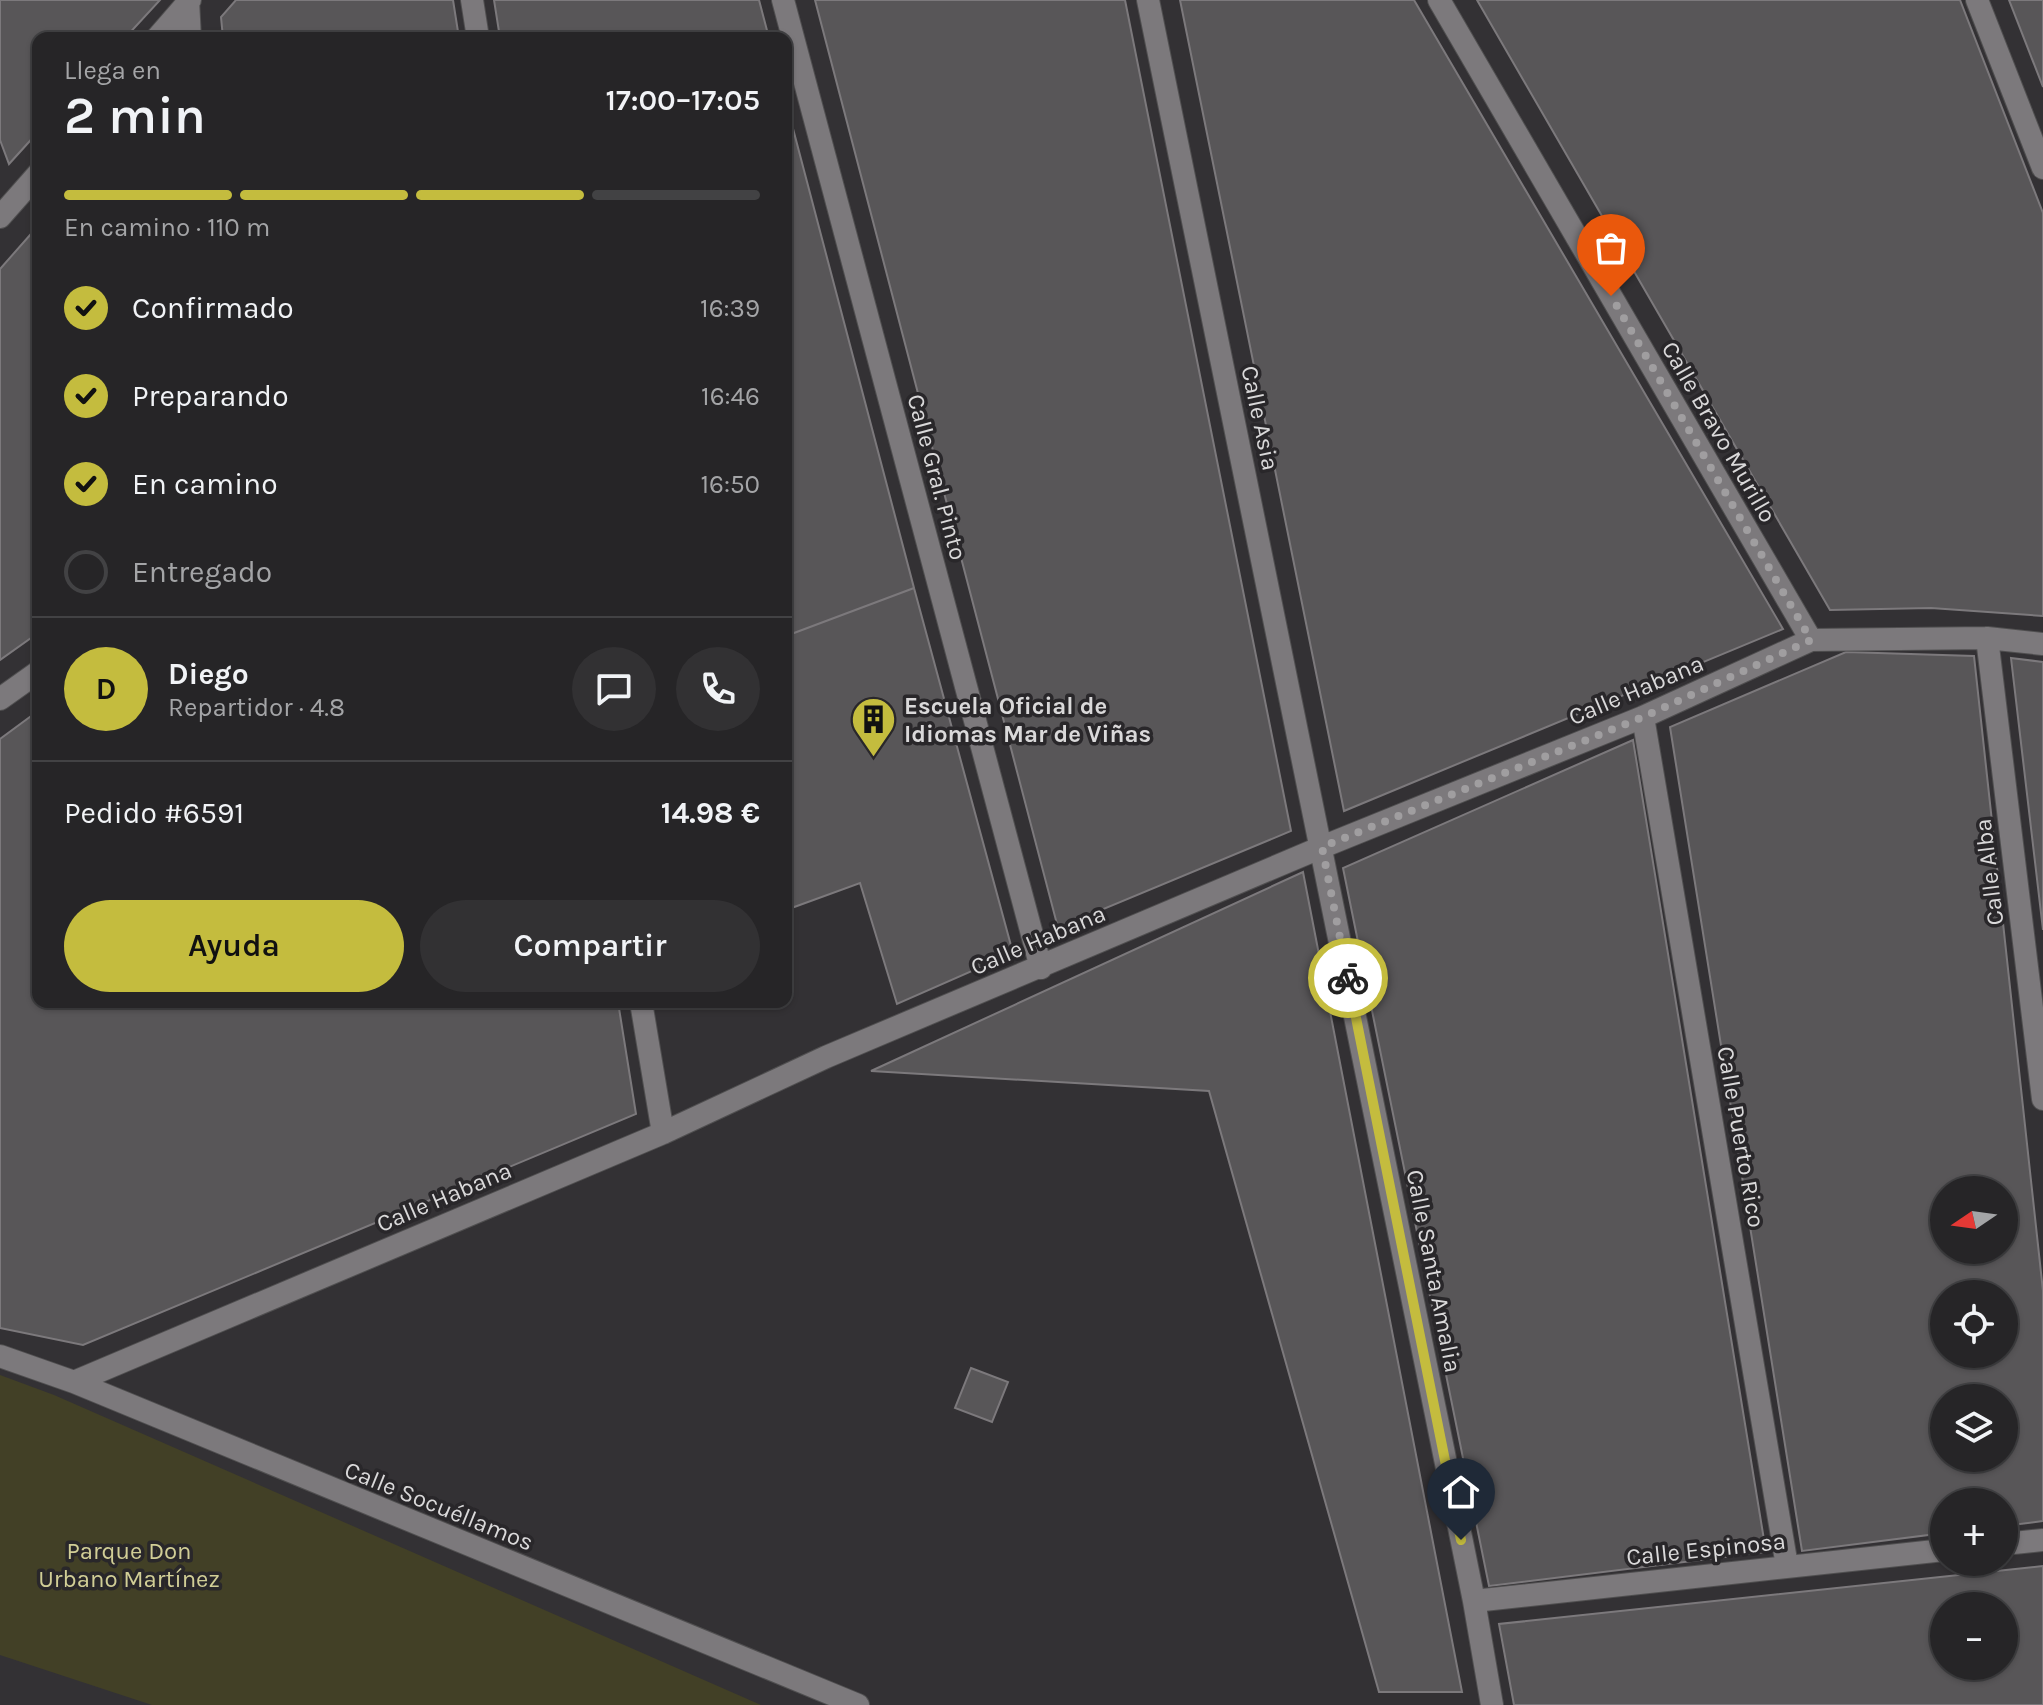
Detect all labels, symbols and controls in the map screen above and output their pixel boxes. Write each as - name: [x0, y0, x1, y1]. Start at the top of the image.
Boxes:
- text: Llega en: [64, 55, 161, 86]
- text: 17:00–17:05: [605, 82, 760, 118]
- text: 2 min: [64, 85, 206, 146]
- text: En camino · 110 m: [64, 212, 270, 243]
- pin: [1577, 214, 1645, 296]
- icon: bag: [1589, 226, 1633, 270]
- icon: check: [64, 286, 108, 330]
- text: Confirmado: [132, 290, 294, 326]
- text: 16:39: [700, 293, 760, 324]
- street label: Calle Bravo Murillo: [1656, 337, 1782, 527]
- street label: Calle Asia: [1235, 363, 1285, 473]
- icon: check: [64, 374, 108, 418]
- text: Preparando: [132, 378, 289, 414]
- text: 16:46: [701, 381, 760, 412]
- street label: Calle Gral. Pinto: [901, 391, 973, 563]
- icon: check: [64, 462, 108, 506]
- text: En camino: [132, 466, 278, 502]
- text: 16:50: [700, 469, 760, 500]
- text: Entregado: [132, 554, 272, 590]
- button: chat: [572, 647, 656, 731]
- button: phone: [676, 647, 760, 731]
- street label: Calle Habana: [1564, 649, 1708, 731]
- text: Diego: [168, 656, 249, 692]
- text: D: [96, 671, 116, 707]
- text: Repartidor · 4.8: [168, 692, 345, 723]
- place label: Escuela Oficial de Idiomas Mar de Viñas: [904, 692, 1151, 748]
- building icon: Escuela Oficial de Idiomas Mar de Viñas: [849, 696, 897, 759]
- text: Pedido #6591: [64, 795, 244, 831]
- text: 14.98 €: [661, 795, 760, 831]
- street label: Calle Alba: [1969, 817, 2009, 927]
- street label: Calle Habana: [966, 899, 1110, 981]
- button: Ayuda: [64, 900, 404, 992]
- button: Compartir: [420, 900, 760, 992]
- courier: [1308, 938, 1388, 1018]
- icon: bike: [1326, 956, 1370, 1000]
- street label: Calle Puerto Rico: [1711, 1044, 1771, 1230]
- street label: Calle Habana: [372, 1156, 516, 1238]
- street label: Calle Santa Amalia: [1401, 1167, 1467, 1375]
- north arrow: [1930, 1176, 2018, 1264]
- map controls: [1930, 1176, 2018, 1680]
- button: locate: [1930, 1280, 2018, 1368]
- button: layers: [1930, 1384, 2018, 1472]
- street label: Calle Socuéllamos: [341, 1455, 537, 1557]
- pin: [1427, 1458, 1495, 1540]
- icon: home: [1439, 1470, 1483, 1514]
- button: +: [1930, 1488, 2018, 1576]
- street label: Calle Espinosa: [1625, 1527, 1787, 1571]
- park label: Parque Don Urbano Martínez: [38, 1537, 220, 1593]
- button: −: [1930, 1592, 2018, 1680]

